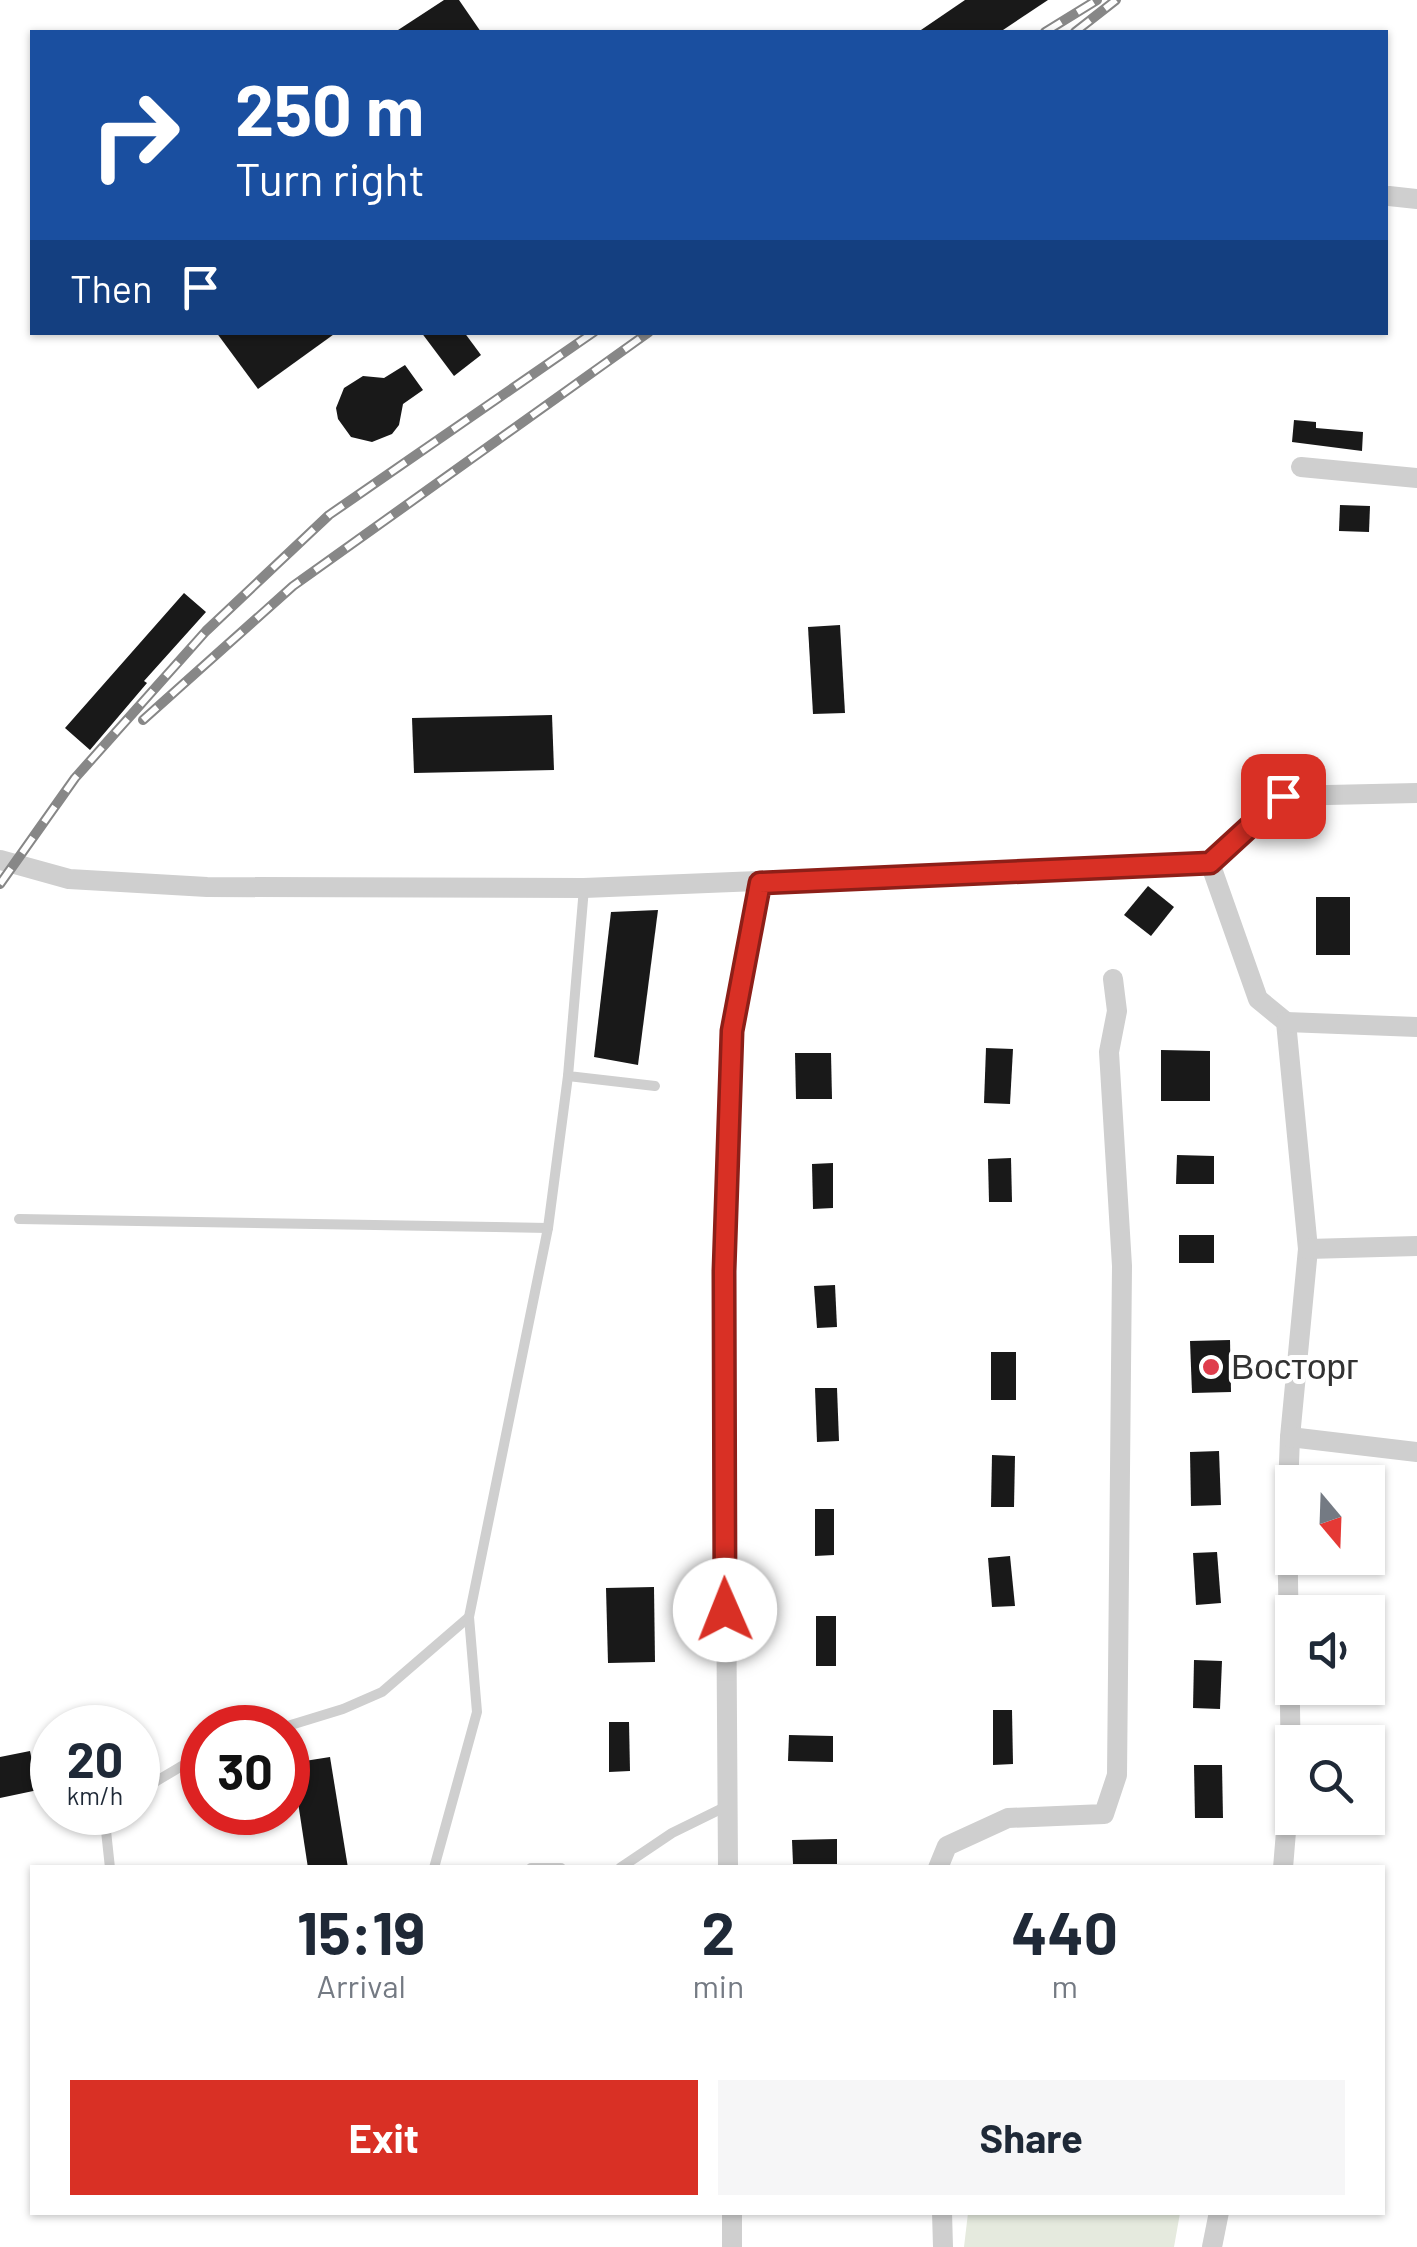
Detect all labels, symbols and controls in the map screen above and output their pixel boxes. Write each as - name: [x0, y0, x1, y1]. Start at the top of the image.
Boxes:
- text: 250 m: [235, 66, 424, 150]
- icon: right: [70, 70, 200, 200]
- text: Turn right: [235, 151, 425, 205]
- icon: arrive: [173, 260, 228, 315]
- text: Then: [70, 265, 153, 311]
- pin: [1241, 754, 1326, 839]
- icon: arrive: [1256, 769, 1311, 824]
- place label: Восторг: [1231, 1344, 1359, 1386]
- marker: Восторг: [1200, 1356, 1222, 1378]
- north arrow: [1275, 1465, 1385, 1575]
- map controls: [1275, 1465, 1385, 1835]
- position arrow: [673, 1558, 777, 1662]
- button: sound: [1275, 1595, 1385, 1705]
- speed limit sign: 30: [180, 1705, 310, 1835]
- button: search: [1275, 1725, 1385, 1835]
- text: 20: [67, 1728, 123, 1788]
- text: km/h: [67, 1780, 123, 1810]
- text: 15:19: [297, 1895, 425, 1967]
- text: 2: [702, 1895, 735, 1967]
- text: 440: [1011, 1895, 1118, 1967]
- text: Arrival: [316, 1966, 406, 2004]
- text: min: [692, 1966, 744, 2004]
- text: m: [1051, 1966, 1078, 2004]
- button: Exit: [70, 2080, 698, 2195]
- button: Share: [718, 2080, 1345, 2195]

